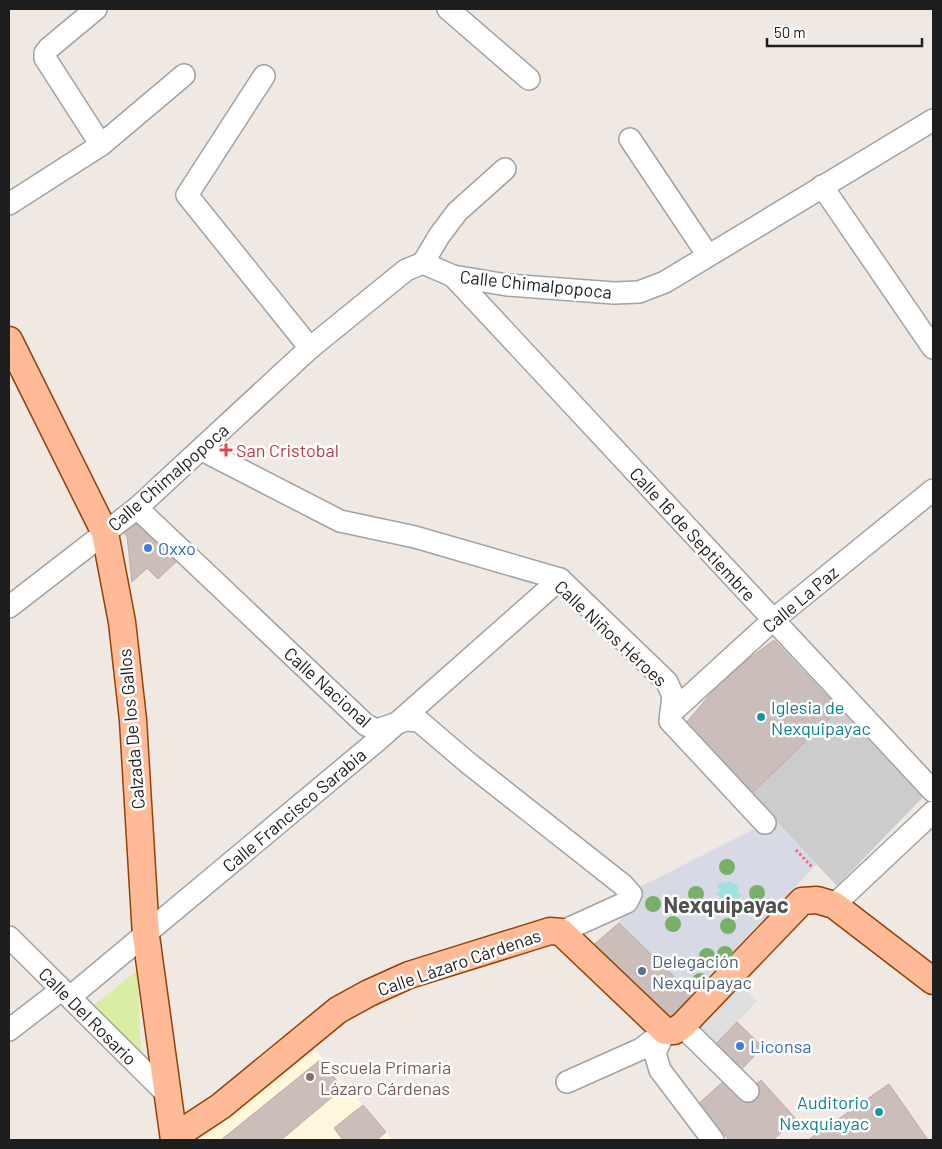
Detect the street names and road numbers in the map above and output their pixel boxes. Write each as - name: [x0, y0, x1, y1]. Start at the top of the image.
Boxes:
- street label: Calle Chimalpopoca: [459, 265, 613, 303]
- street label: Calle Chimalpopoca: [103, 419, 233, 535]
- street label: Calle 16 de Septiembre: [625, 462, 761, 606]
- street label: Calle La Paz: [758, 561, 842, 637]
- street label: Calle Niños Héroes: [550, 575, 672, 691]
- street label: Calle Nacional: [280, 642, 376, 732]
- street label: Calzada De los Gallos: [113, 648, 149, 810]
- street label: Calle Francisco Sarabia: [218, 743, 370, 877]
- street label: Calle Lázaro Cárdenas: [374, 924, 544, 1000]
- street label: Calle Del Rosario: [34, 962, 142, 1070]

